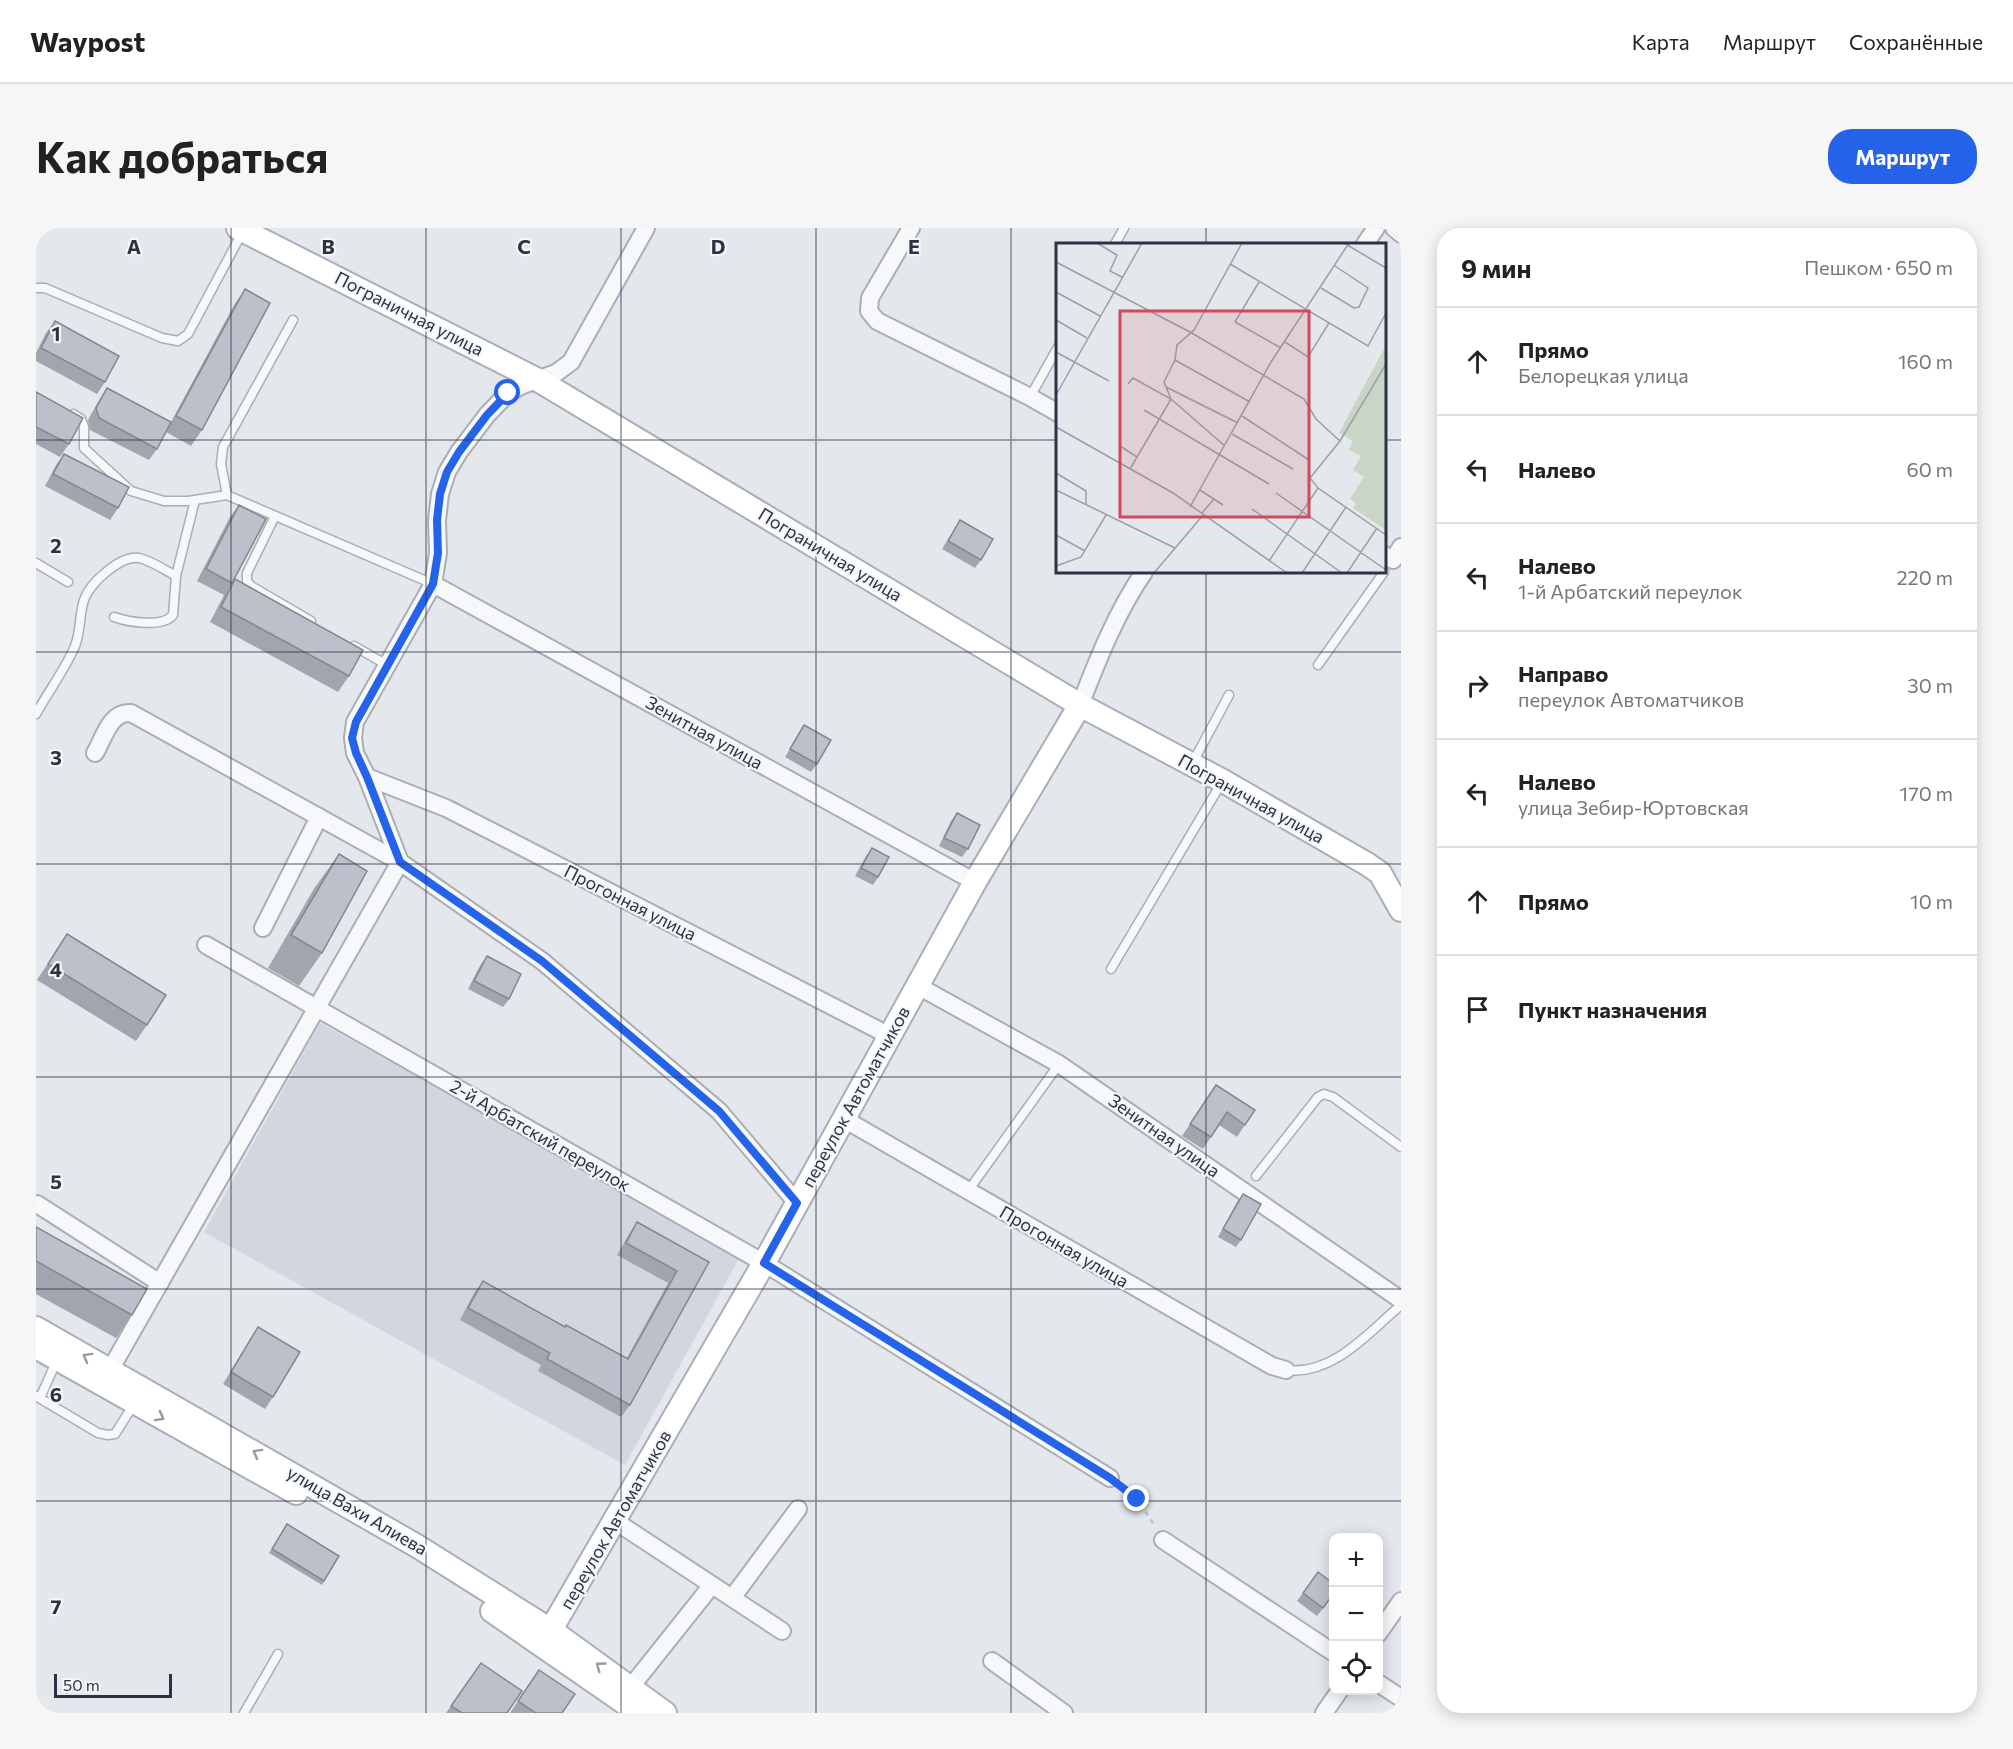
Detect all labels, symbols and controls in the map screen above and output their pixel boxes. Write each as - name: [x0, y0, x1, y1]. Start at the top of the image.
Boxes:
- text: Waypost: [30, 24, 145, 58]
- text: Карта: [1632, 29, 1690, 54]
- text: Маршрут: [1723, 29, 1816, 54]
- text: Сохранённые: [1849, 29, 1983, 54]
- button: Маршрут: [1828, 129, 1977, 184]
- text: Как добраться: [36, 130, 328, 182]
- text: A: [127, 234, 141, 258]
- text: B: [321, 234, 335, 258]
- text: C: [517, 234, 531, 258]
- text: D: [711, 234, 725, 258]
- text: E: [908, 234, 920, 258]
- inset map: [1056, 243, 1386, 573]
- text: 9 мин: [1461, 252, 1531, 283]
- text: Пешком · 650 m: [1804, 255, 1953, 279]
- street label: Пограничная улица: [331, 266, 487, 360]
- text: 1: [51, 321, 61, 345]
- text: Прямо: [1518, 336, 1589, 363]
- icon: ahead: [1461, 345, 1494, 378]
- text: 160 m: [1898, 349, 1953, 373]
- text: Белорецкая улица: [1518, 363, 1689, 387]
- route start: [494, 379, 520, 405]
- icon: left: [1461, 453, 1494, 486]
- text: Налево: [1518, 456, 1596, 483]
- text: 60 m: [1907, 457, 1953, 481]
- street label: Пограничная улица: [755, 503, 906, 606]
- text: 2: [50, 533, 62, 557]
- text: Налево: [1518, 552, 1596, 579]
- icon: left: [1461, 561, 1494, 594]
- text: 220 m: [1897, 565, 1953, 589]
- text: 1-й Арбатский переулок: [1518, 579, 1743, 603]
- text: Направо: [1518, 660, 1608, 687]
- icon: right: [1461, 669, 1494, 702]
- text: 30 m: [1907, 673, 1953, 697]
- text: переулок Автоматчиков: [1518, 687, 1744, 711]
- street label: Зенитная улица: [642, 691, 767, 773]
- text: 3: [50, 745, 62, 769]
- street label: Пограничная улица: [1175, 749, 1328, 847]
- text: Налево: [1518, 768, 1596, 795]
- icon: left: [1461, 777, 1494, 810]
- text: 170 m: [1900, 781, 1953, 805]
- text: улица Зебир-Юртовская: [1518, 795, 1749, 819]
- street label: Прогонная улица: [561, 859, 700, 945]
- icon: ahead: [1461, 885, 1494, 918]
- text: Прямо: [1518, 888, 1589, 915]
- text: 10 m: [1910, 889, 1953, 913]
- text: 4: [50, 957, 62, 981]
- icon: arrive: [1461, 993, 1494, 1026]
- text: Пункт назначения: [1518, 996, 1707, 1023]
- street label: переулок Автоматчиков: [796, 1002, 914, 1191]
- street label: 2-й Арбатский переулок: [446, 1074, 635, 1196]
- street label: Зенитная улица: [1105, 1089, 1224, 1182]
- text: 5: [50, 1169, 62, 1193]
- street label: Прогонная улица: [996, 1200, 1133, 1292]
- one-way arrow: [83, 1353, 93, 1364]
- text: 6: [50, 1382, 62, 1406]
- one-way arrow: [154, 1410, 164, 1421]
- street label: переулок Автоматчиков: [555, 1426, 676, 1613]
- one-way arrow: [253, 1448, 263, 1460]
- street label: улица Вахи Алиева: [283, 1461, 432, 1559]
- route end: [1123, 1485, 1149, 1511]
- map controls: [1329, 1533, 1383, 1695]
- button: +: [1329, 1533, 1383, 1587]
- button: −: [1329, 1587, 1383, 1641]
- text: 7: [51, 1594, 62, 1618]
- button: locate: [1329, 1641, 1383, 1695]
- one-way arrow: [596, 1662, 607, 1673]
- scale bar: [54, 1671, 172, 1698]
- text: 50 m: [63, 1675, 100, 1694]

